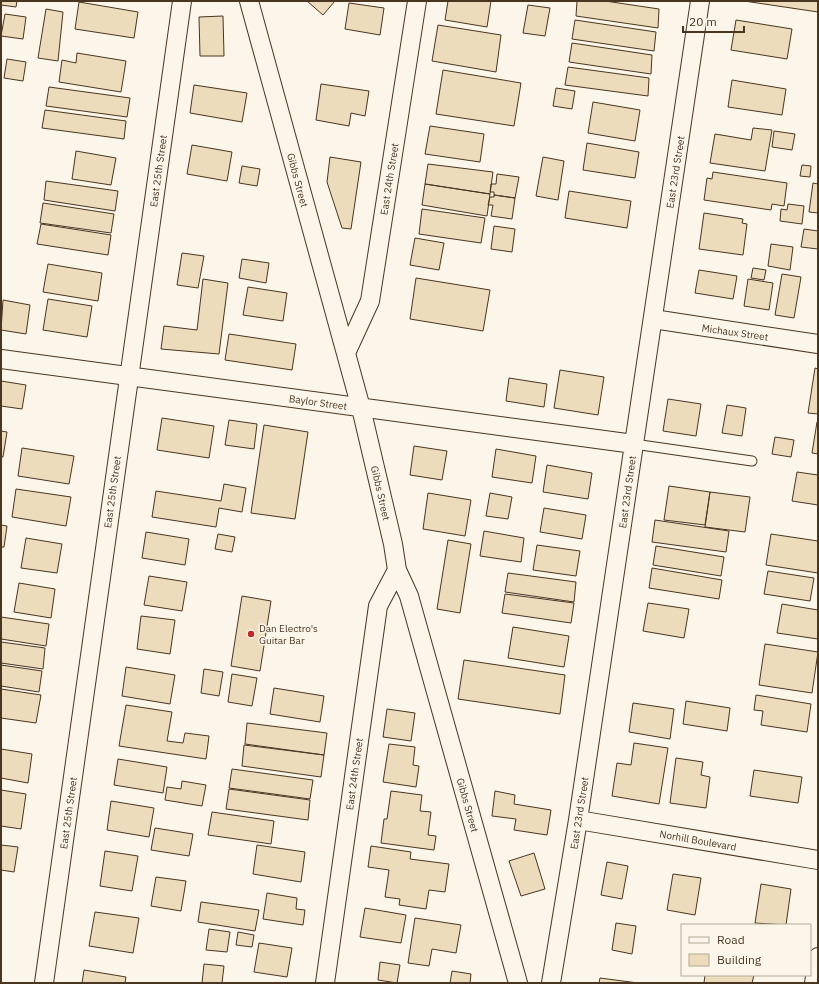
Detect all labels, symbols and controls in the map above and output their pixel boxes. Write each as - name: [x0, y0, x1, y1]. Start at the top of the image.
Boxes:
- scale bar: [683, 8, 744, 34]
- text: 20 m: [689, 14, 717, 29]
- street label: East 25th Street: [147, 134, 170, 208]
- street label: East 23rd Street: [663, 135, 688, 209]
- street label: East 24th Street: [377, 142, 402, 216]
- street label: Gibbs Street: [284, 152, 311, 209]
- street label: Michaux Street: [701, 321, 770, 344]
- street label: Baylor Street: [288, 392, 348, 413]
- street label: East 25th Street: [101, 455, 124, 529]
- street label: East 23rd Street: [616, 455, 639, 529]
- street label: Gibbs Street: [368, 465, 393, 522]
- place label: Dan Electro's Guitar Bar: [259, 622, 318, 647]
- marker: Dan Electro's Guitar Bar: [246, 629, 256, 639]
- street label: East 24th Street: [343, 737, 366, 811]
- street label: East 25th Street: [57, 776, 80, 850]
- street label: East 23rd Street: [567, 776, 592, 850]
- street label: Gibbs Street: [454, 777, 482, 834]
- street label: Norhill Boulevard: [658, 827, 737, 854]
- legend: [681, 924, 811, 976]
- text: Road: [717, 932, 745, 947]
- text: Building: [717, 952, 762, 967]

